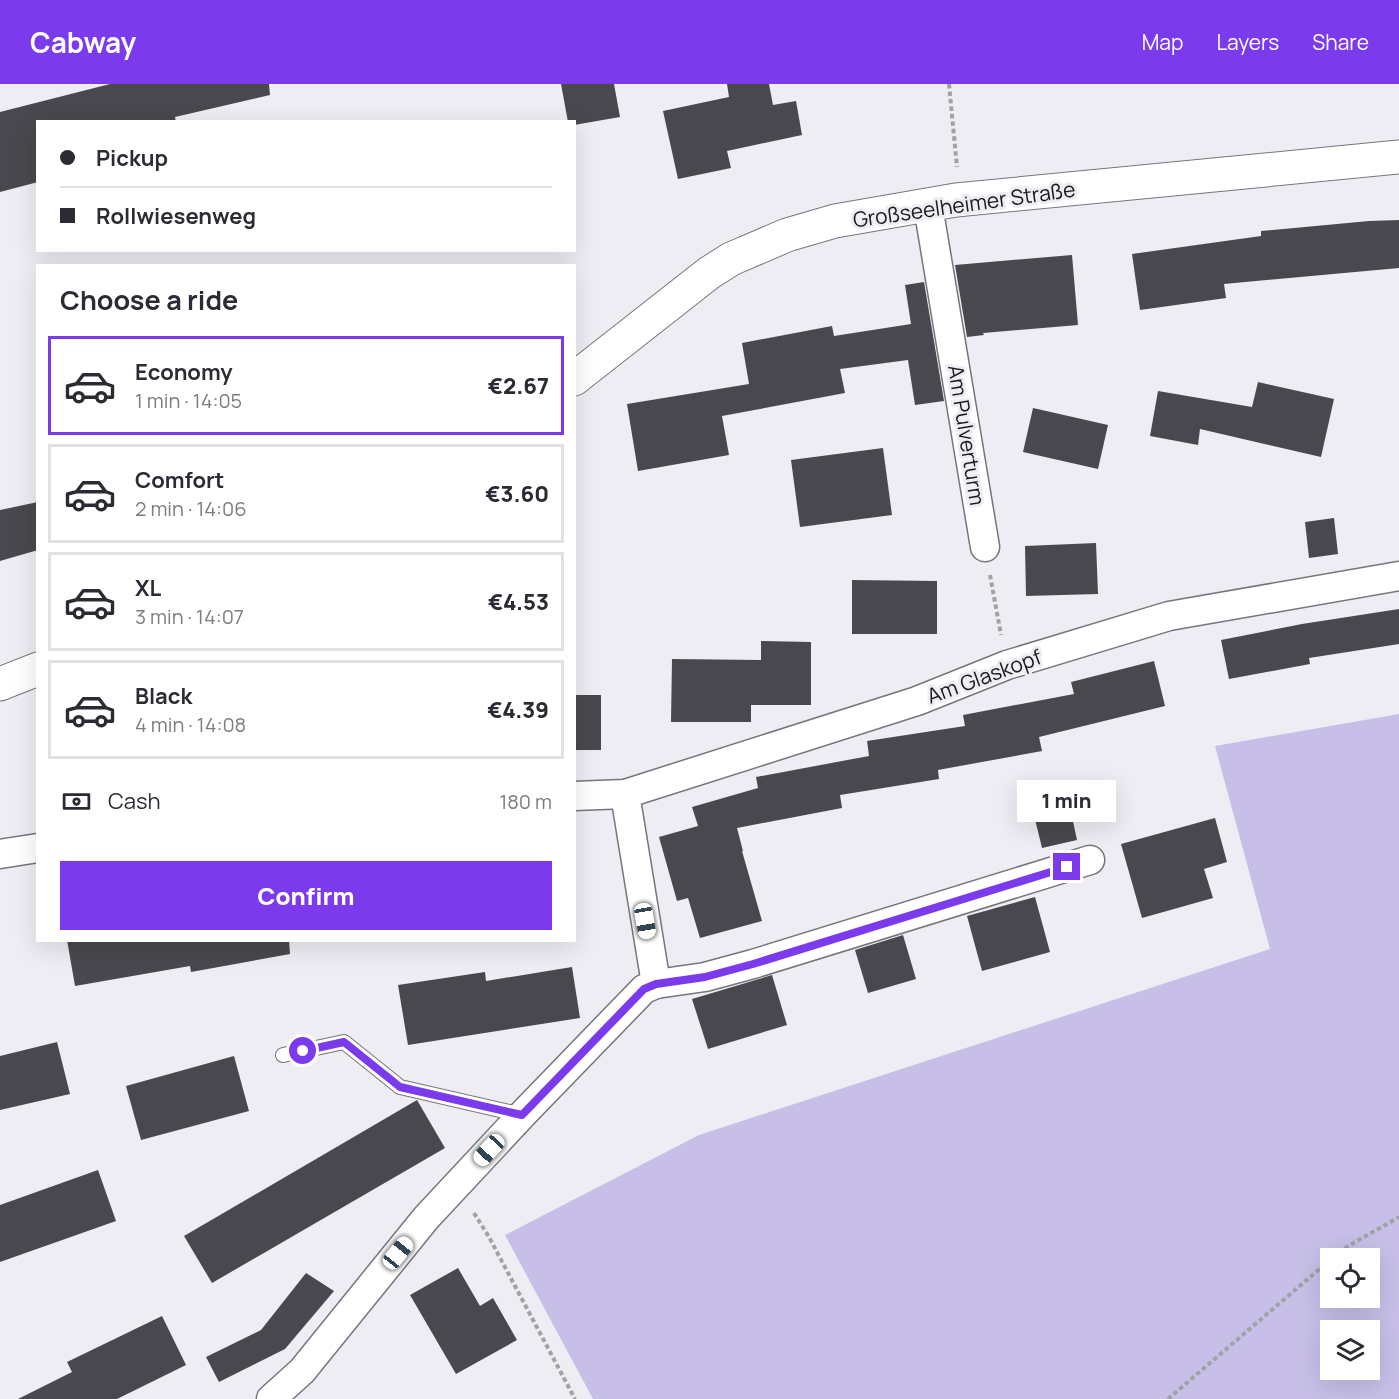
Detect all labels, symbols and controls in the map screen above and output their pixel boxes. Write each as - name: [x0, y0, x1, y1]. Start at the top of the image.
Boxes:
- text: Cabway: [30, 23, 136, 61]
- text: Map: [1142, 28, 1183, 56]
- text: Layers: [1216, 28, 1279, 56]
- text: Share: [1312, 28, 1369, 56]
- text: Pickup: [96, 143, 168, 173]
- street label: Großseelheimer Straße: [851, 175, 1077, 233]
- text: Rollwiesenweg: [96, 201, 256, 231]
- text: Choose a ride: [60, 281, 238, 318]
- text: Economy: [135, 357, 233, 387]
- icon: car: [63, 359, 117, 413]
- street label: Am Pulverturm: [942, 363, 992, 507]
- text: €2.67: [488, 371, 549, 401]
- text: 1 min · 14:05: [135, 387, 242, 414]
- text: Comfort: [135, 465, 224, 495]
- icon: car: [63, 467, 117, 521]
- text: €3.60: [485, 479, 549, 509]
- text: 2 min · 14:06: [135, 495, 247, 522]
- text: XL: [135, 573, 161, 603]
- icon: car: [63, 575, 117, 629]
- text: €4.53: [488, 587, 549, 617]
- text: 3 min · 14:07: [135, 603, 244, 630]
- street label: Am Glaskopf: [923, 642, 1046, 710]
- text: Black: [135, 681, 192, 711]
- icon: car: [63, 683, 117, 737]
- text: €4.39: [487, 695, 549, 725]
- text: 4 min · 14:08: [135, 711, 246, 738]
- callout: 1 min: [1018, 780, 1116, 822]
- icon: cash: [60, 785, 93, 818]
- text: Cash: [108, 786, 161, 816]
- text: 1 min: [1041, 787, 1092, 814]
- text: 180 m: [499, 788, 552, 815]
- route end: [1053, 853, 1080, 880]
- button: Confirm: [60, 861, 552, 930]
- car: [633, 902, 657, 940]
- route start: [289, 1037, 316, 1064]
- car: [470, 1131, 508, 1169]
- car: [380, 1233, 416, 1273]
- map controls: [1320, 1248, 1380, 1380]
- button: locate: [1320, 1248, 1380, 1308]
- button: layers: [1320, 1320, 1380, 1380]

